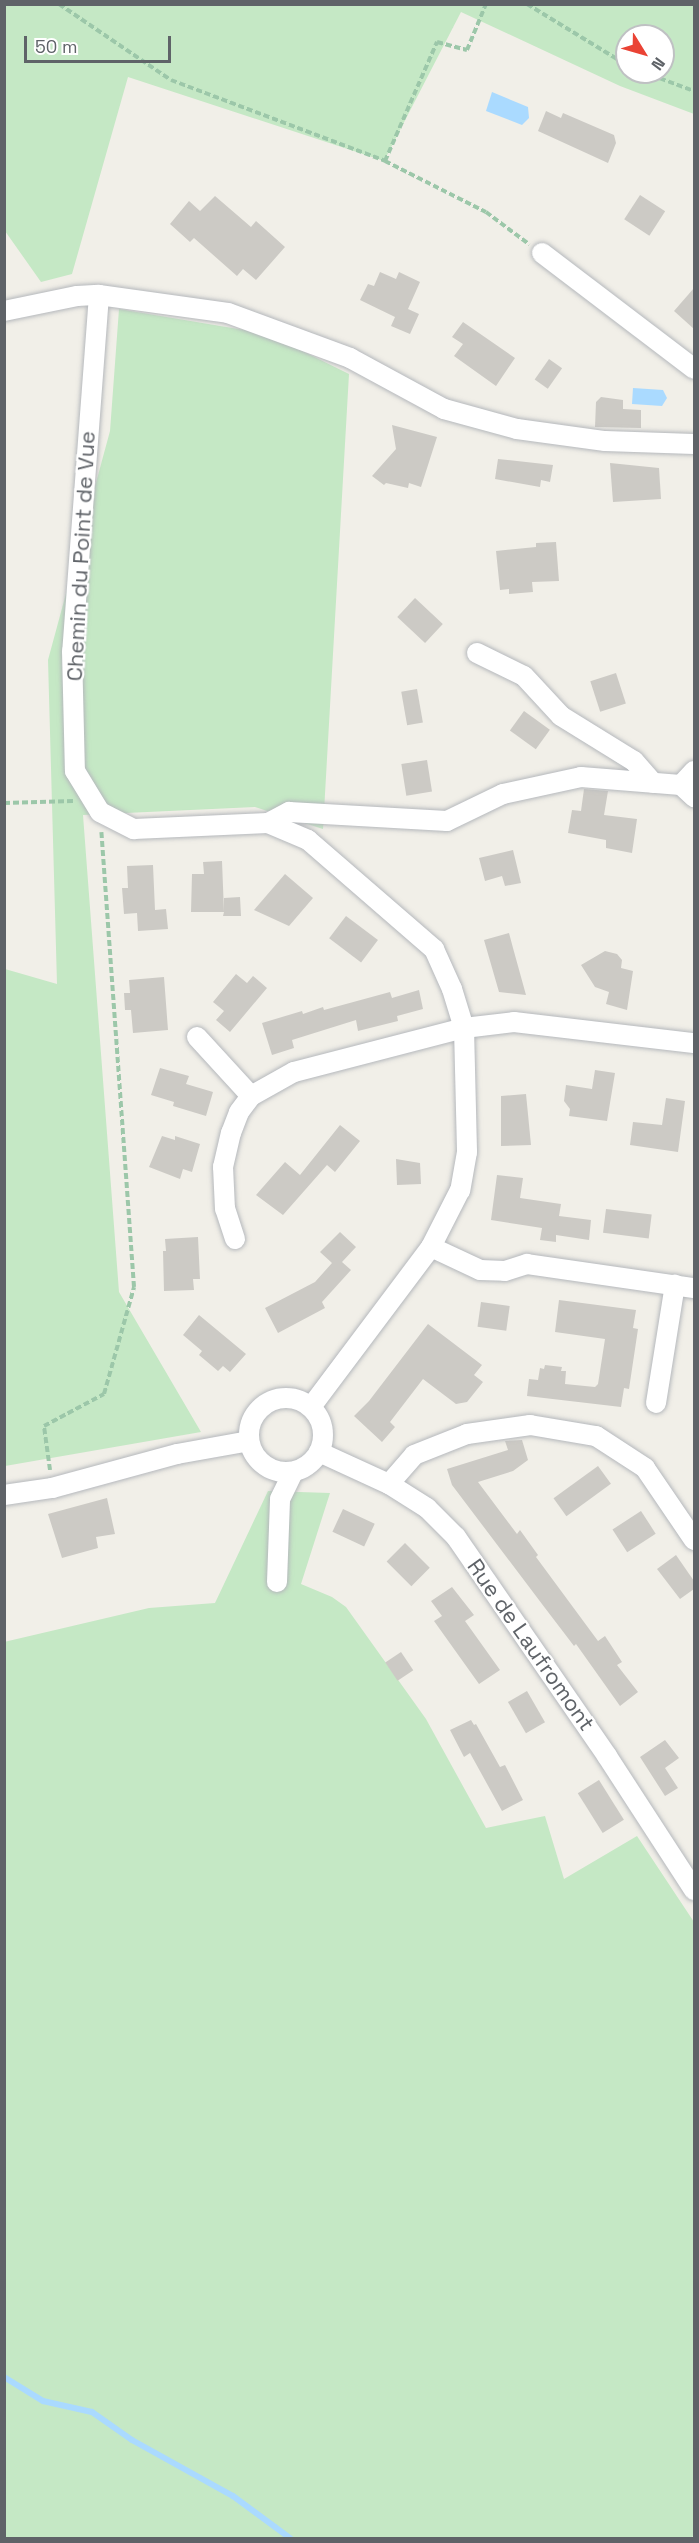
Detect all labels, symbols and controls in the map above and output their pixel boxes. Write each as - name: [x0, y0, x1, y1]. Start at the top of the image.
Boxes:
- scale bar: [27, 24, 174, 62]
- north arrow: [615, 24, 675, 84]
- text: 50 m: [35, 35, 77, 58]
- text: N: [647, 53, 670, 75]
- street label: Chemin du Point de Vue: [61, 430, 101, 682]
- street label: Rue de Laufromont: [462, 1554, 600, 1736]

